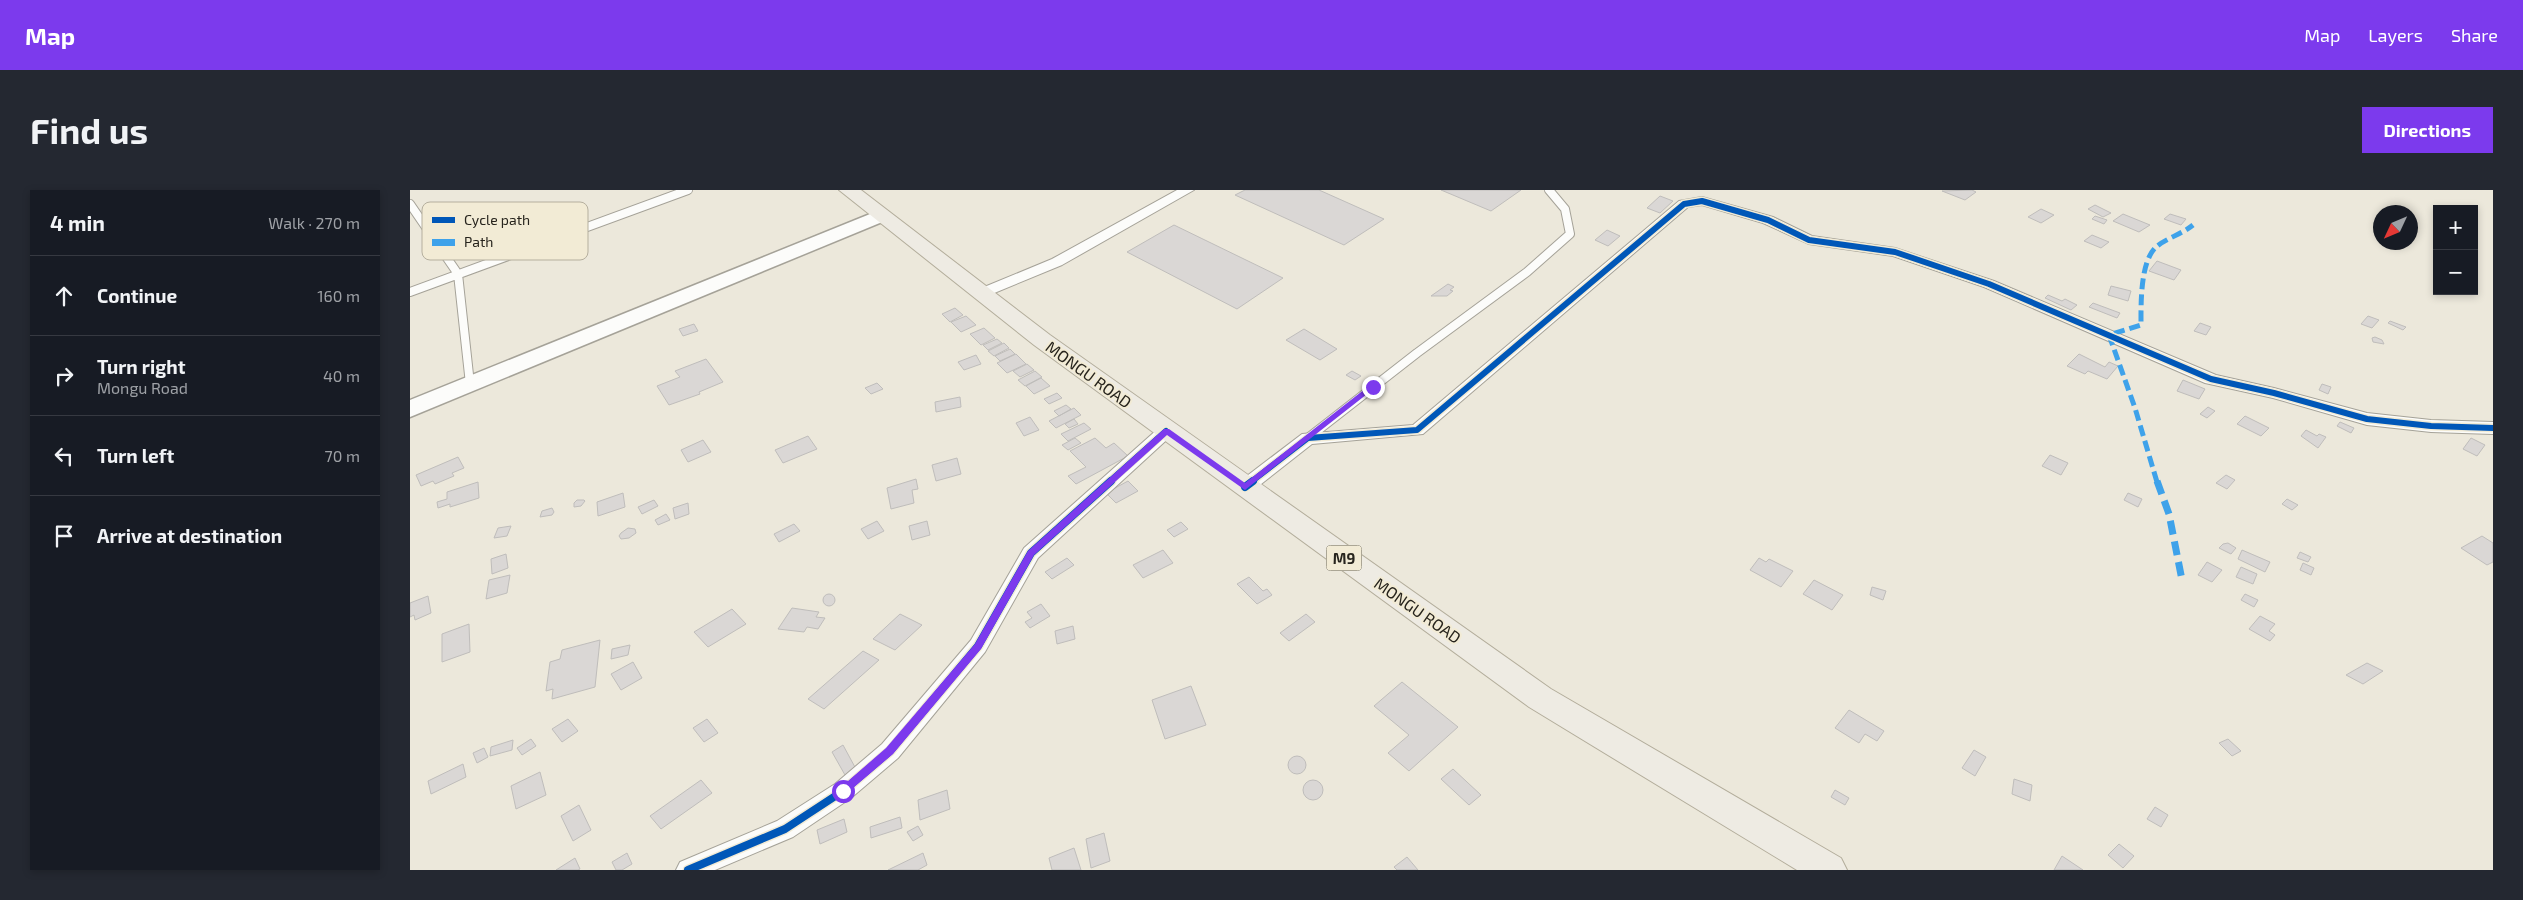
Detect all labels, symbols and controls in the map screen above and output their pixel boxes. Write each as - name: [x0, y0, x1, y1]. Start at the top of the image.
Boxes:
- text: Map: [25, 21, 75, 50]
- text: Map: [2304, 24, 2340, 46]
- text: Layers: [2368, 24, 2423, 46]
- text: Share: [2451, 24, 2498, 46]
- button: Directions: [2362, 107, 2493, 153]
- text: Find us: [30, 109, 148, 151]
- legend: [422, 202, 588, 260]
- north arrow: [2373, 205, 2418, 250]
- map controls: [2433, 205, 2478, 295]
- button: +: [2433, 205, 2478, 250]
- text: 4 min: [50, 210, 105, 235]
- text: Cycle path: [464, 211, 530, 228]
- text: Walk · 270 m: [268, 213, 360, 232]
- text: Path: [464, 233, 493, 250]
- button: −: [2433, 250, 2478, 295]
- icon: ahead: [50, 282, 78, 310]
- text: Continue: [97, 284, 177, 307]
- text: 160 m: [317, 286, 360, 305]
- street label: MONGU ROAD: [1042, 337, 1136, 411]
- text: Turn right: [97, 355, 185, 378]
- icon: right: [50, 362, 78, 390]
- text: 40 m: [323, 366, 360, 385]
- route end: [1362, 376, 1385, 399]
- text: Mongu Road: [97, 378, 188, 397]
- icon: left: [50, 442, 78, 470]
- text: Turn left: [97, 444, 174, 467]
- text: 70 m: [325, 446, 360, 465]
- icon: arrive: [50, 522, 78, 550]
- text: Arrive at destination: [97, 524, 282, 547]
- road number: M9: [1326, 546, 1362, 570]
- street label: MONGU ROAD: [1371, 573, 1465, 647]
- route start: [832, 780, 855, 803]

